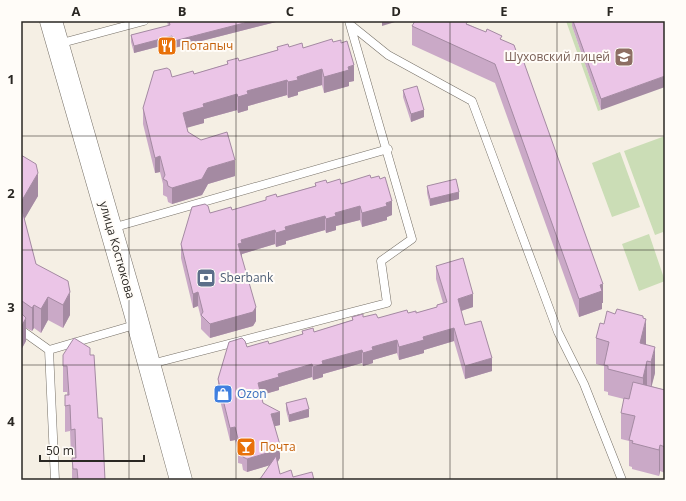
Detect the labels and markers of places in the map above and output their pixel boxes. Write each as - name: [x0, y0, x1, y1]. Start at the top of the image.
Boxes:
- restaurant icon: Потапыч: [156, 35, 178, 57]
- place label: Потапыч: [181, 37, 233, 54]
- school or university icon: Шуховский лицей: [613, 46, 635, 68]
- place label: Шуховский лицей: [505, 48, 610, 65]
- bank icon: Sberbank: [195, 267, 217, 289]
- place label: Sberbank: [220, 269, 274, 286]
- shop icon: Ozon: [212, 383, 234, 405]
- place label: Ozon: [237, 385, 267, 402]
- bar icon: Почта: [235, 436, 257, 458]
- place label: Почта: [260, 438, 296, 455]

